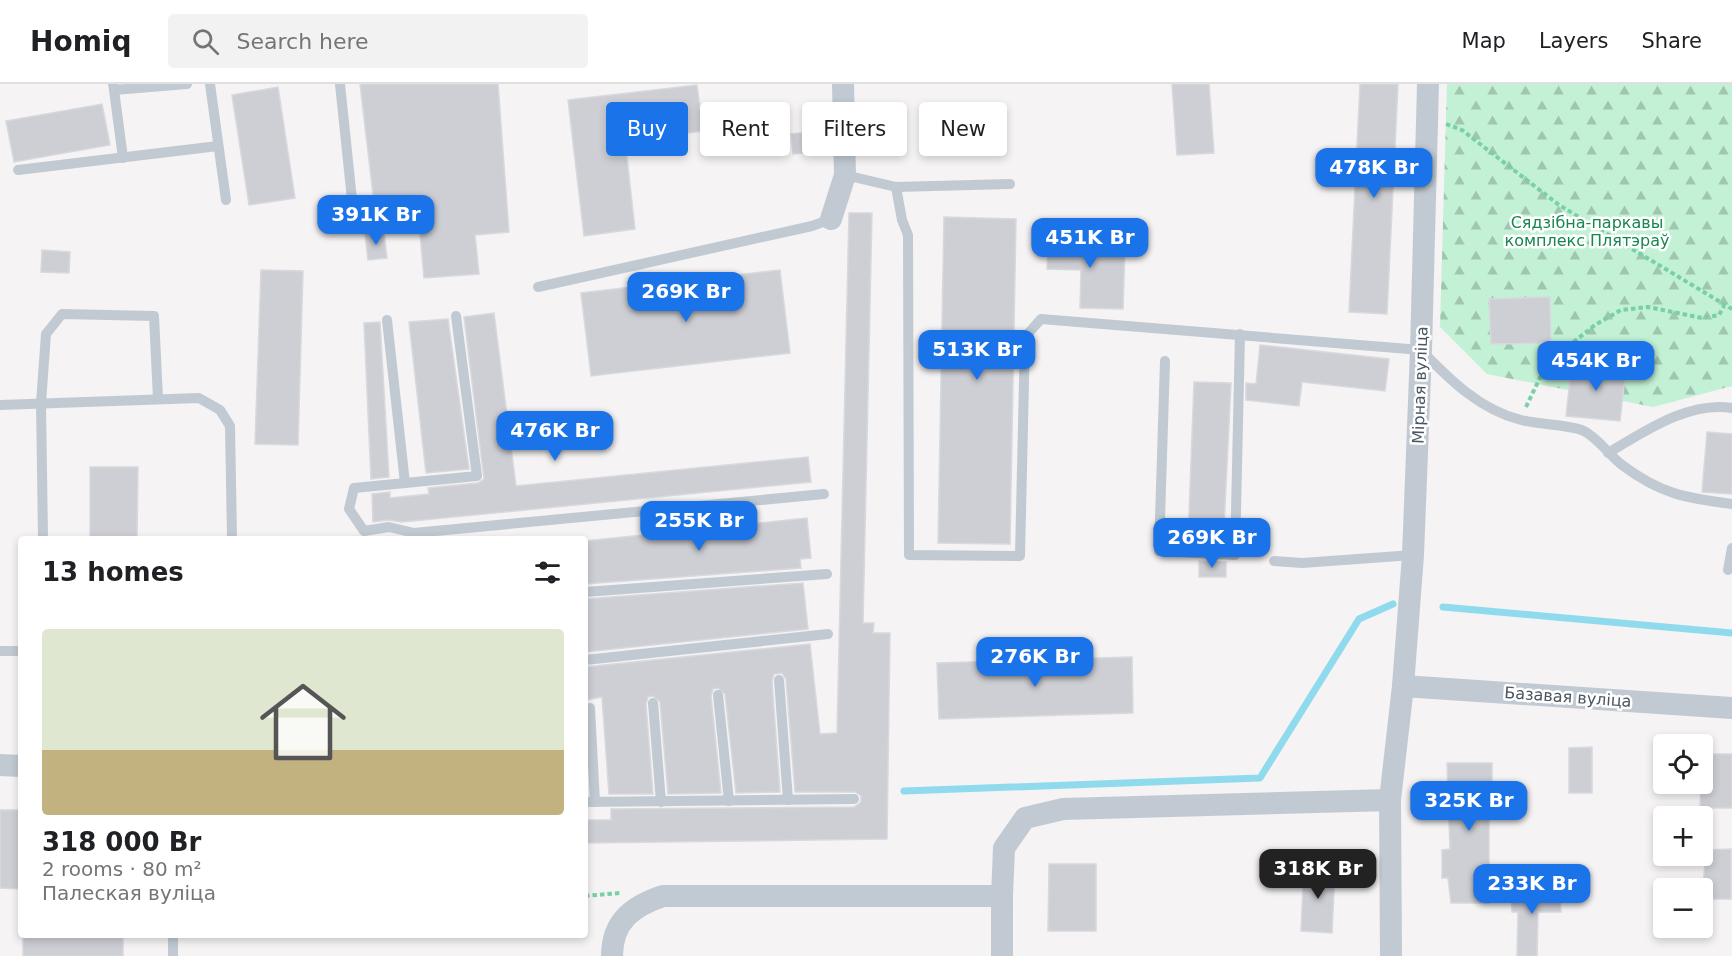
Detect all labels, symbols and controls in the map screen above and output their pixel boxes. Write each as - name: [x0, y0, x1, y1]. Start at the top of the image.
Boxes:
- search box: [168, 14, 588, 68]
- text: Homiq: [30, 25, 132, 58]
- icon: search: [189, 25, 222, 58]
- text: Search here: [237, 29, 369, 54]
- text: Map: [1462, 29, 1506, 53]
- text: Layers: [1539, 29, 1608, 53]
- text: Share: [1641, 29, 1702, 53]
- chip: Buy: [606, 102, 688, 156]
- chip: Rent: [700, 102, 790, 156]
- chip: Filters: [802, 102, 907, 156]
- chip: New: [919, 102, 1007, 156]
- pin: 478K Br: [1319, 148, 1429, 199]
- text: 478K Br: [1329, 155, 1419, 179]
- pin: 391K Br: [321, 195, 431, 246]
- text: 391K Br: [331, 202, 421, 226]
- park label: Сядзібна-паркавы комплекс Плятэраў: [1504, 213, 1670, 250]
- pin: 451K Br: [1035, 218, 1145, 269]
- text: 451K Br: [1045, 225, 1135, 249]
- pin: 269K Br: [631, 272, 741, 323]
- text: 269K Br: [641, 279, 731, 303]
- street label: Мірная вуліца: [1408, 326, 1432, 444]
- pin: 513K Br: [922, 330, 1032, 381]
- text: 513K Br: [932, 337, 1022, 361]
- pin: 454K Br: [1541, 341, 1651, 392]
- text: 454K Br: [1551, 348, 1641, 372]
- pin: 476K Br: [500, 411, 610, 462]
- text: 476K Br: [510, 418, 600, 442]
- pin: 255K Br: [644, 501, 754, 552]
- text: 255K Br: [654, 508, 744, 532]
- pin: 269K Br: [1157, 518, 1267, 569]
- text: 269K Br: [1167, 525, 1257, 549]
- icon: filters: [531, 556, 564, 589]
- text: 13 homes: [42, 557, 184, 587]
- pin: 276K Br: [980, 637, 1090, 688]
- text: 276K Br: [990, 644, 1080, 668]
- icon: home: [249, 668, 357, 776]
- street label: Базавая вуліца: [1504, 683, 1632, 711]
- map controls: [1653, 734, 1713, 938]
- button: locate: [1653, 734, 1713, 794]
- pin: 325K Br: [1414, 781, 1524, 832]
- text: 325K Br: [1424, 788, 1514, 812]
- button: +: [1653, 806, 1713, 866]
- text: 318 000 Br: [42, 827, 201, 857]
- pin: 318K Br: [1263, 849, 1373, 900]
- text: 318K Br: [1273, 856, 1363, 880]
- text: 2 rooms · 80 m²: [42, 857, 202, 881]
- pin: 233K Br: [1477, 864, 1587, 915]
- text: 233K Br: [1487, 871, 1577, 895]
- button: −: [1653, 878, 1713, 938]
- text: Палеская вуліца: [42, 881, 216, 905]

